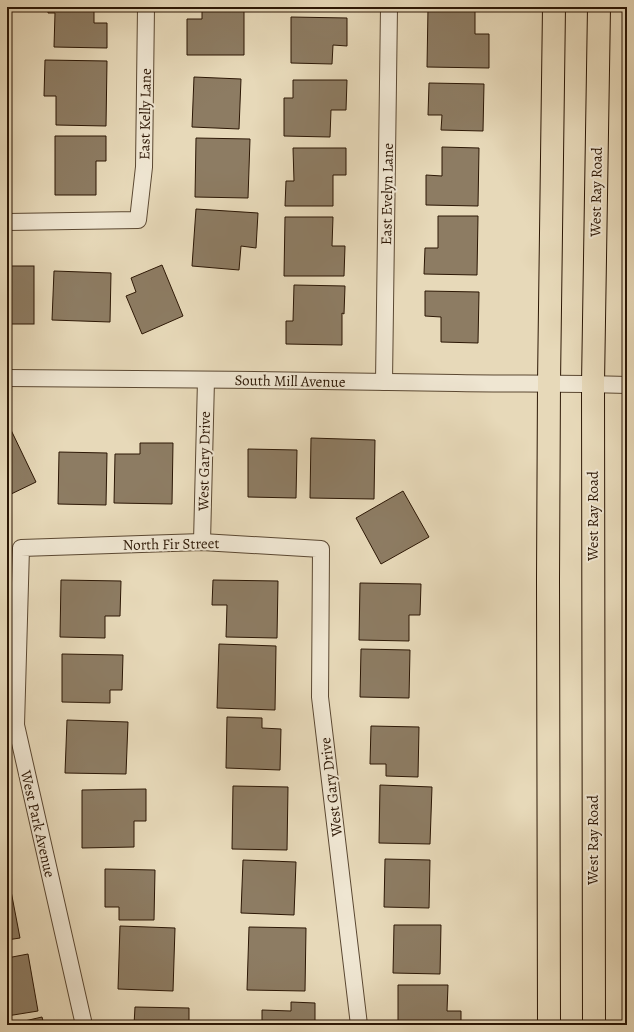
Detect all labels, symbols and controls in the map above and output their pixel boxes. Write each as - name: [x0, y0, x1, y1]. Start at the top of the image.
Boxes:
- street label: East Kelly Lane: [134, 68, 156, 160]
- street label: East Evelyn Lane: [376, 142, 398, 245]
- street label: West Ray Road: [585, 146, 607, 238]
- street label: South Mill Avenue: [234, 370, 346, 392]
- street label: West Gary Drive: [193, 411, 215, 512]
- street label: West Ray Road: [583, 470, 603, 562]
- street label: North Fir Street: [122, 533, 220, 555]
- street label: West Gary Drive: [315, 736, 347, 839]
- street label: West Park Avenue: [16, 768, 60, 880]
- street label: West Ray Road: [583, 794, 603, 886]

